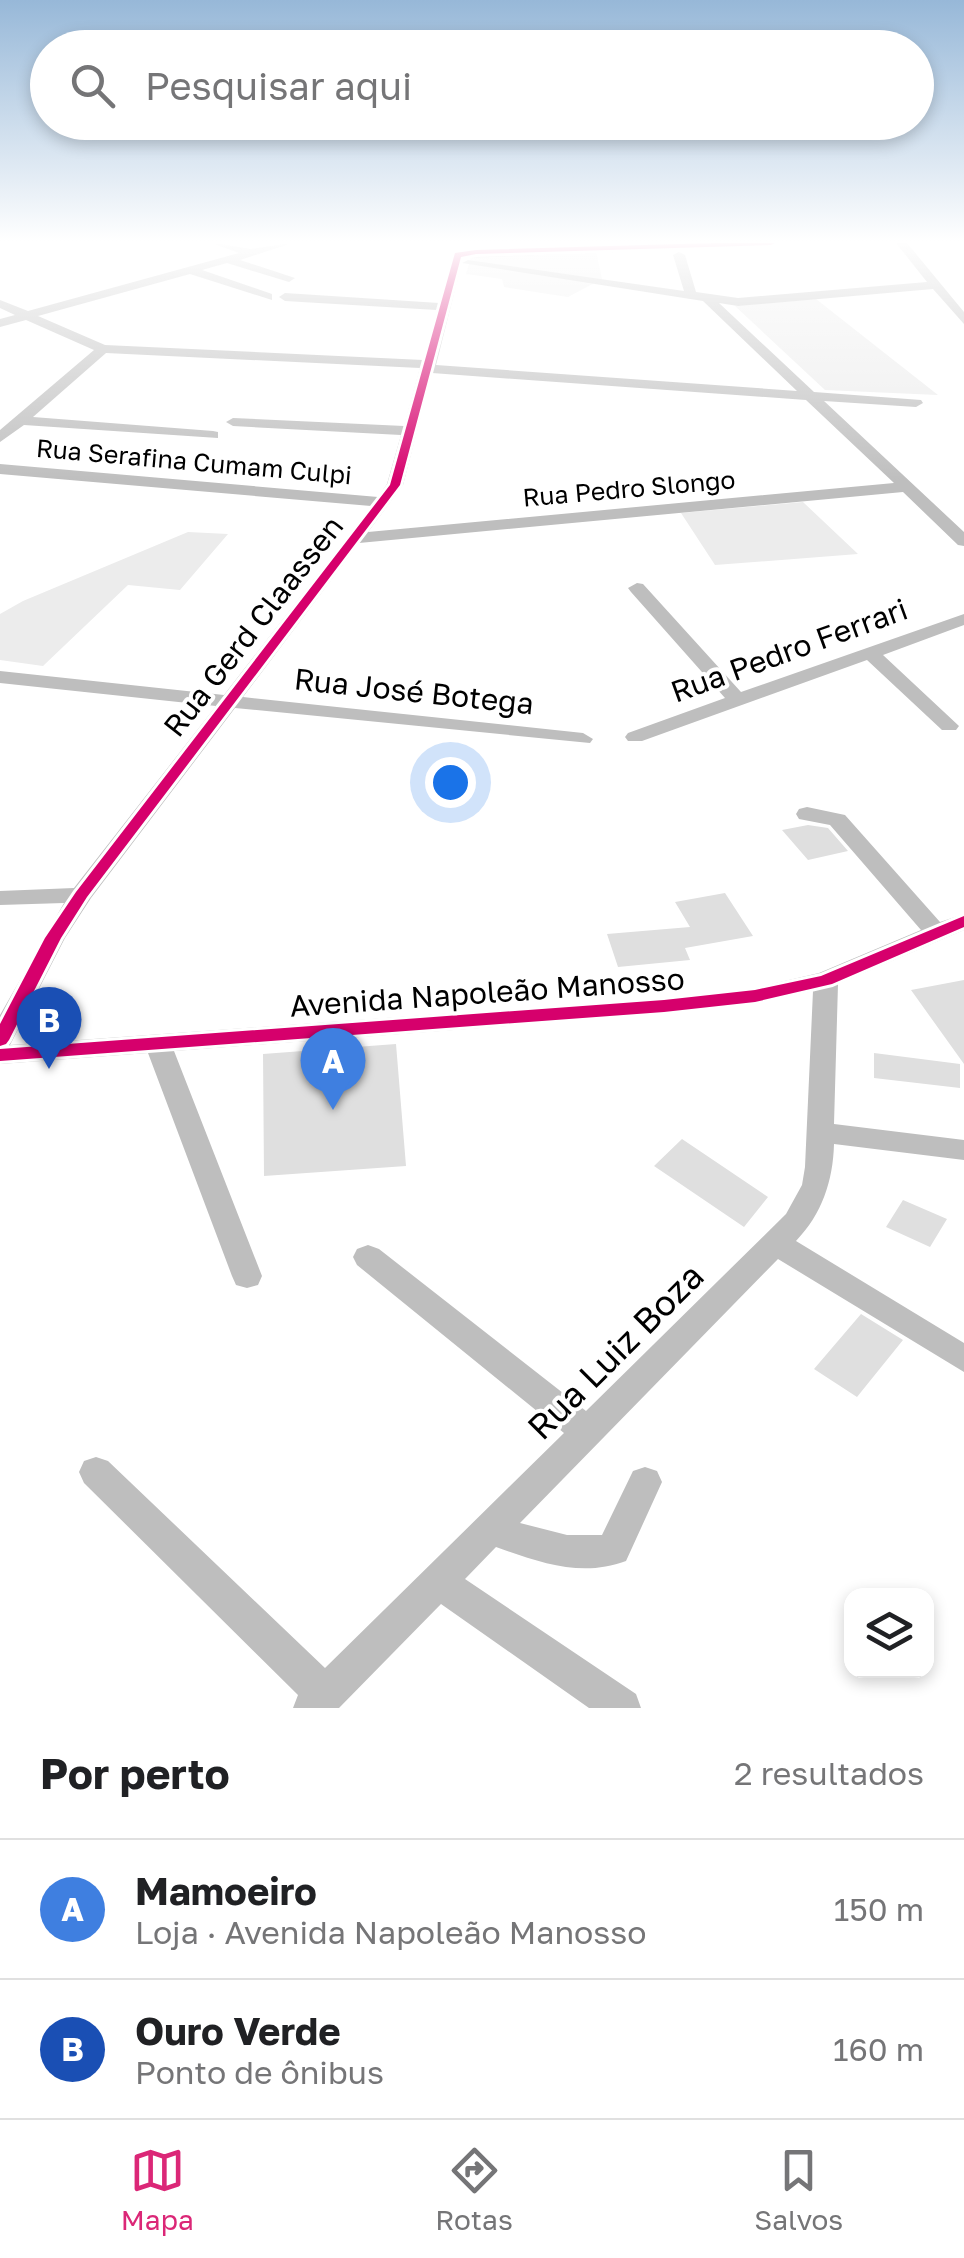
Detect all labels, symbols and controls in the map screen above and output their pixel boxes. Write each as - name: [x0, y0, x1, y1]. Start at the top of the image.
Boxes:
- search box: [30, 30, 934, 140]
- icon: search: [65, 58, 120, 113]
- text: Pesquisar aqui: [145, 63, 412, 108]
- street label: Rua Serafina Cumam Culpi: [35, 432, 353, 490]
- street label: Rua Pedro Slongo: [521, 463, 737, 513]
- street label: Rua Gerd Claassen: [156, 509, 350, 743]
- street label: Rua Pedro Ferrari: [666, 590, 912, 710]
- street label: Rua José Botega: [292, 661, 536, 721]
- your location: [425, 757, 476, 808]
- street label: Avenida Napoleão Manosso: [288, 960, 686, 1024]
- pin: B: [17, 986, 82, 1069]
- pin: A: [300, 1028, 366, 1110]
- street label: Rua Luiz Boza: [518, 1254, 712, 1448]
- map controls: [844, 1588, 934, 1678]
- button: layers: [844, 1588, 934, 1678]
- text: Por perto: [40, 1748, 230, 1798]
- text: 2 resultados: [734, 1754, 924, 1792]
- text: Mamoeiro: [135, 1868, 317, 1913]
- text: A: [61, 1890, 84, 1928]
- text: 150 m: [834, 1890, 924, 1928]
- text: Loja · Avenida Napoleão Manosso: [135, 1913, 646, 1951]
- text: Ouro Verde: [135, 2008, 341, 2053]
- text: B: [61, 2030, 84, 2068]
- text: 160 m: [833, 2030, 924, 2068]
- text: Ponto de ônibus: [135, 2053, 384, 2091]
- tab: Mapa: [121, 2143, 194, 2236]
- tab: Rotas: [435, 2143, 513, 2236]
- tab: Salvos: [754, 2143, 843, 2236]

